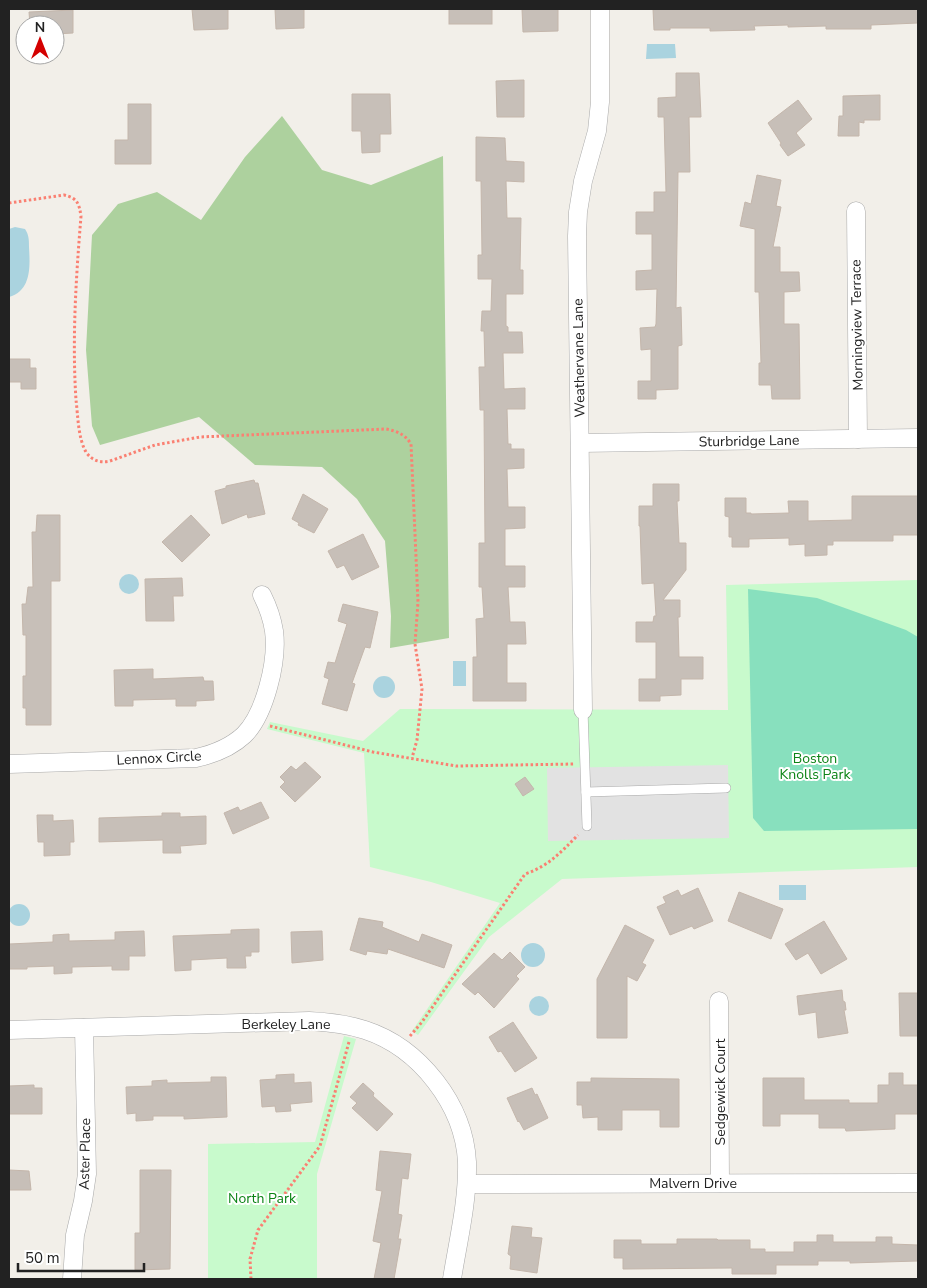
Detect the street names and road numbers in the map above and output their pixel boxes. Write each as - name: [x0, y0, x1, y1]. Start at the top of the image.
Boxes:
- street label: Morningview Terrace: [846, 259, 868, 391]
- street label: Weathervane Lane: [568, 298, 590, 418]
- street label: Sturbridge Lane: [699, 431, 799, 451]
- street label: Lennox Circle: [116, 746, 202, 770]
- street label: Berkeley Lane: [242, 1015, 330, 1034]
- street label: Sedgewick Court: [711, 1039, 730, 1145]
- street label: Aster Place: [75, 1118, 95, 1190]
- street label: Malvern Drive: [649, 1174, 737, 1193]

